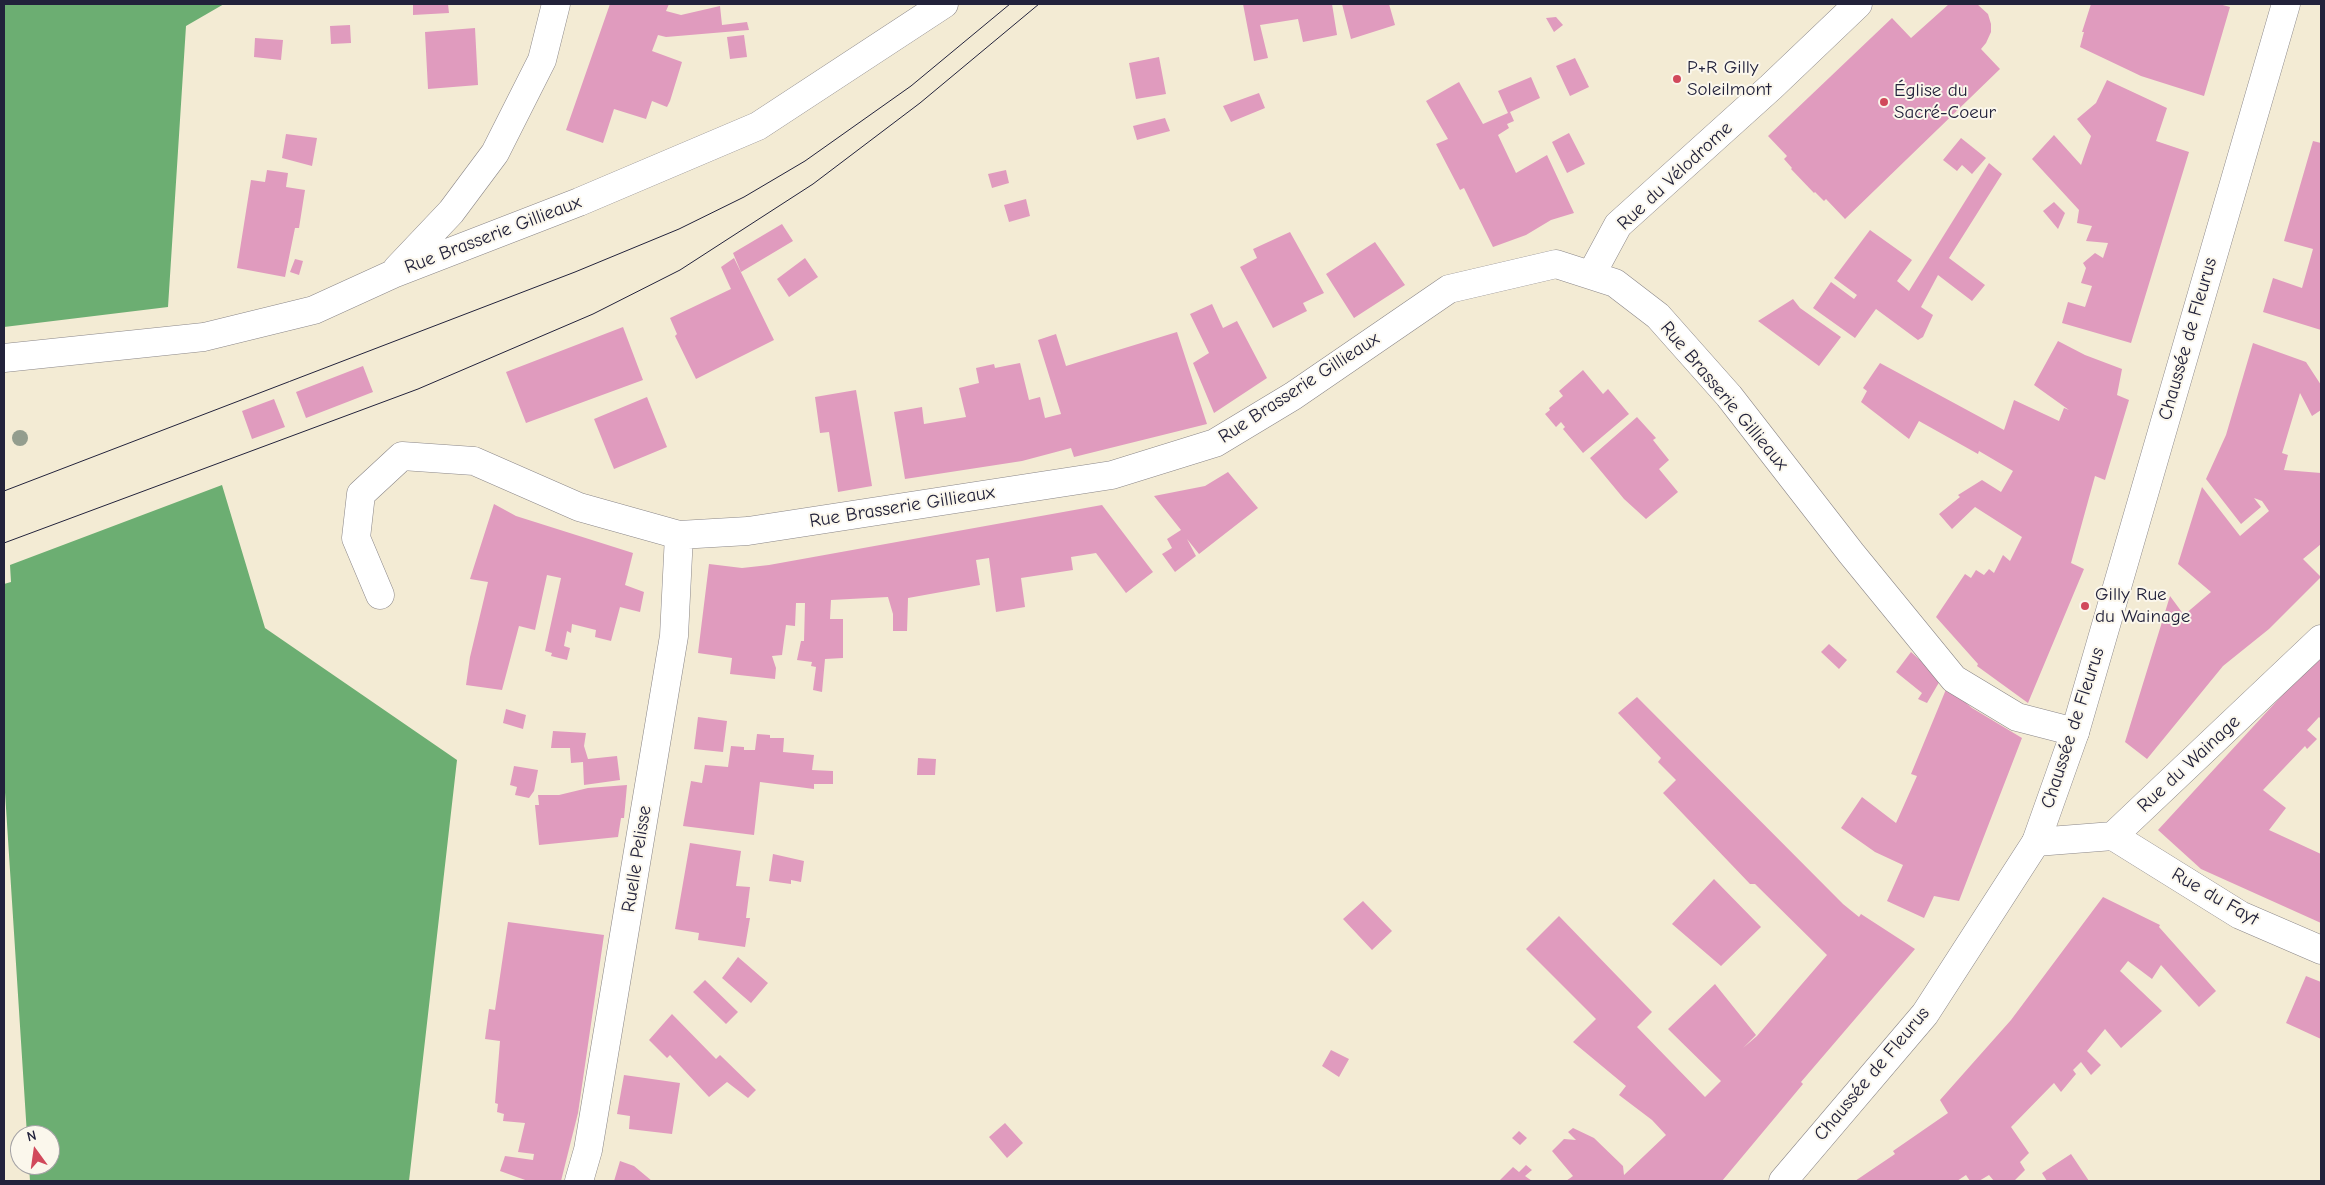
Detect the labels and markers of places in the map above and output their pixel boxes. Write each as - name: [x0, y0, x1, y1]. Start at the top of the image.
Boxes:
- place label: P+R Gilly Soleilmont: [1687, 57, 1771, 101]
- marker: P+R Gilly Soleilmont: [1671, 73, 1683, 85]
- place label: Église du Sacré-Coeur: [1894, 80, 1996, 124]
- marker: Église du Sacré-Coeur: [1878, 96, 1890, 108]
- place label: Gilly Rue du Wainage: [2095, 584, 2190, 628]
- marker: Gilly Rue du Wainage: [2079, 600, 2091, 612]

